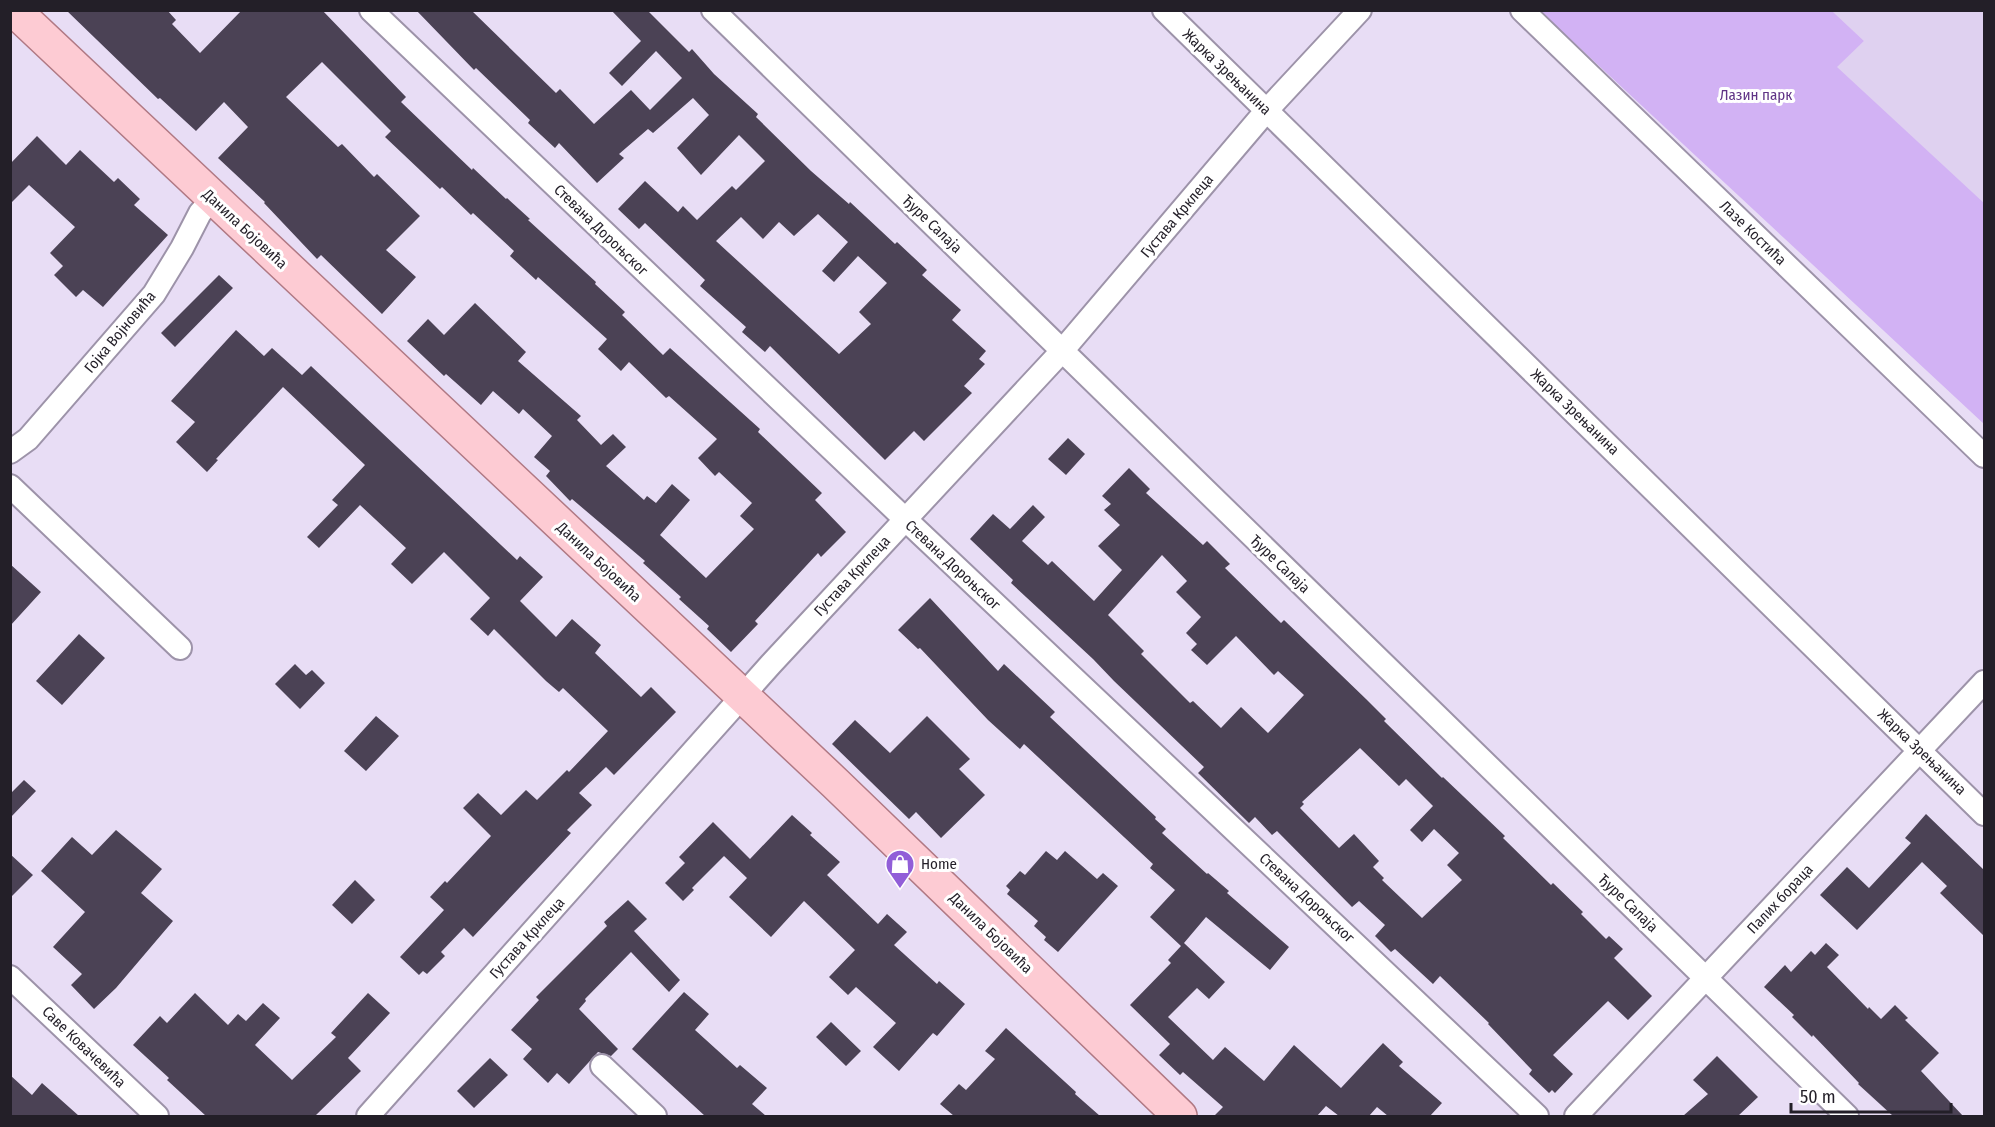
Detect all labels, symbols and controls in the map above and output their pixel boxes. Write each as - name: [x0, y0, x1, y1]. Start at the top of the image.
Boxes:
- street label: Жарка Зрењанина: [1179, 25, 1275, 119]
- park label: Лазин парк: [1720, 86, 1792, 104]
- street label: Густава Крклеца: [1137, 171, 1217, 261]
- street label: Стевана Дороњског: [550, 181, 652, 280]
- street label: Данила Бојовића: [198, 185, 291, 273]
- street label: Ђуре Салаја: [898, 191, 966, 257]
- street label: Лазе Костића: [1716, 197, 1790, 269]
- street label: Гојка Војновића: [80, 287, 160, 377]
- street label: Жарка Зрењанина: [1527, 365, 1623, 459]
- street label: Стевана Дороњског: [902, 516, 1005, 614]
- street label: Данила Бојовића: [552, 518, 645, 606]
- street label: Ђуре Салаја: [1246, 531, 1314, 597]
- street label: Густава Крклеца: [810, 532, 894, 620]
- street label: Жарка Зрењанина: [1874, 705, 1970, 799]
- shop icon: Home: [884, 848, 916, 890]
- street label: Стевана Дороњског: [1256, 849, 1359, 947]
- place label: Home: [921, 855, 957, 873]
- street label: Палих бораца: [1743, 861, 1817, 937]
- street label: Ђуре Салаја: [1594, 870, 1662, 936]
- street label: Данила Бојовића: [945, 888, 1036, 977]
- street label: Густава Крклеца: [486, 894, 568, 982]
- street label: Саве Ковачевића: [38, 1003, 130, 1091]
- scale bar: [1791, 1076, 1952, 1114]
- text: 50 m: [1800, 1086, 1836, 1108]

